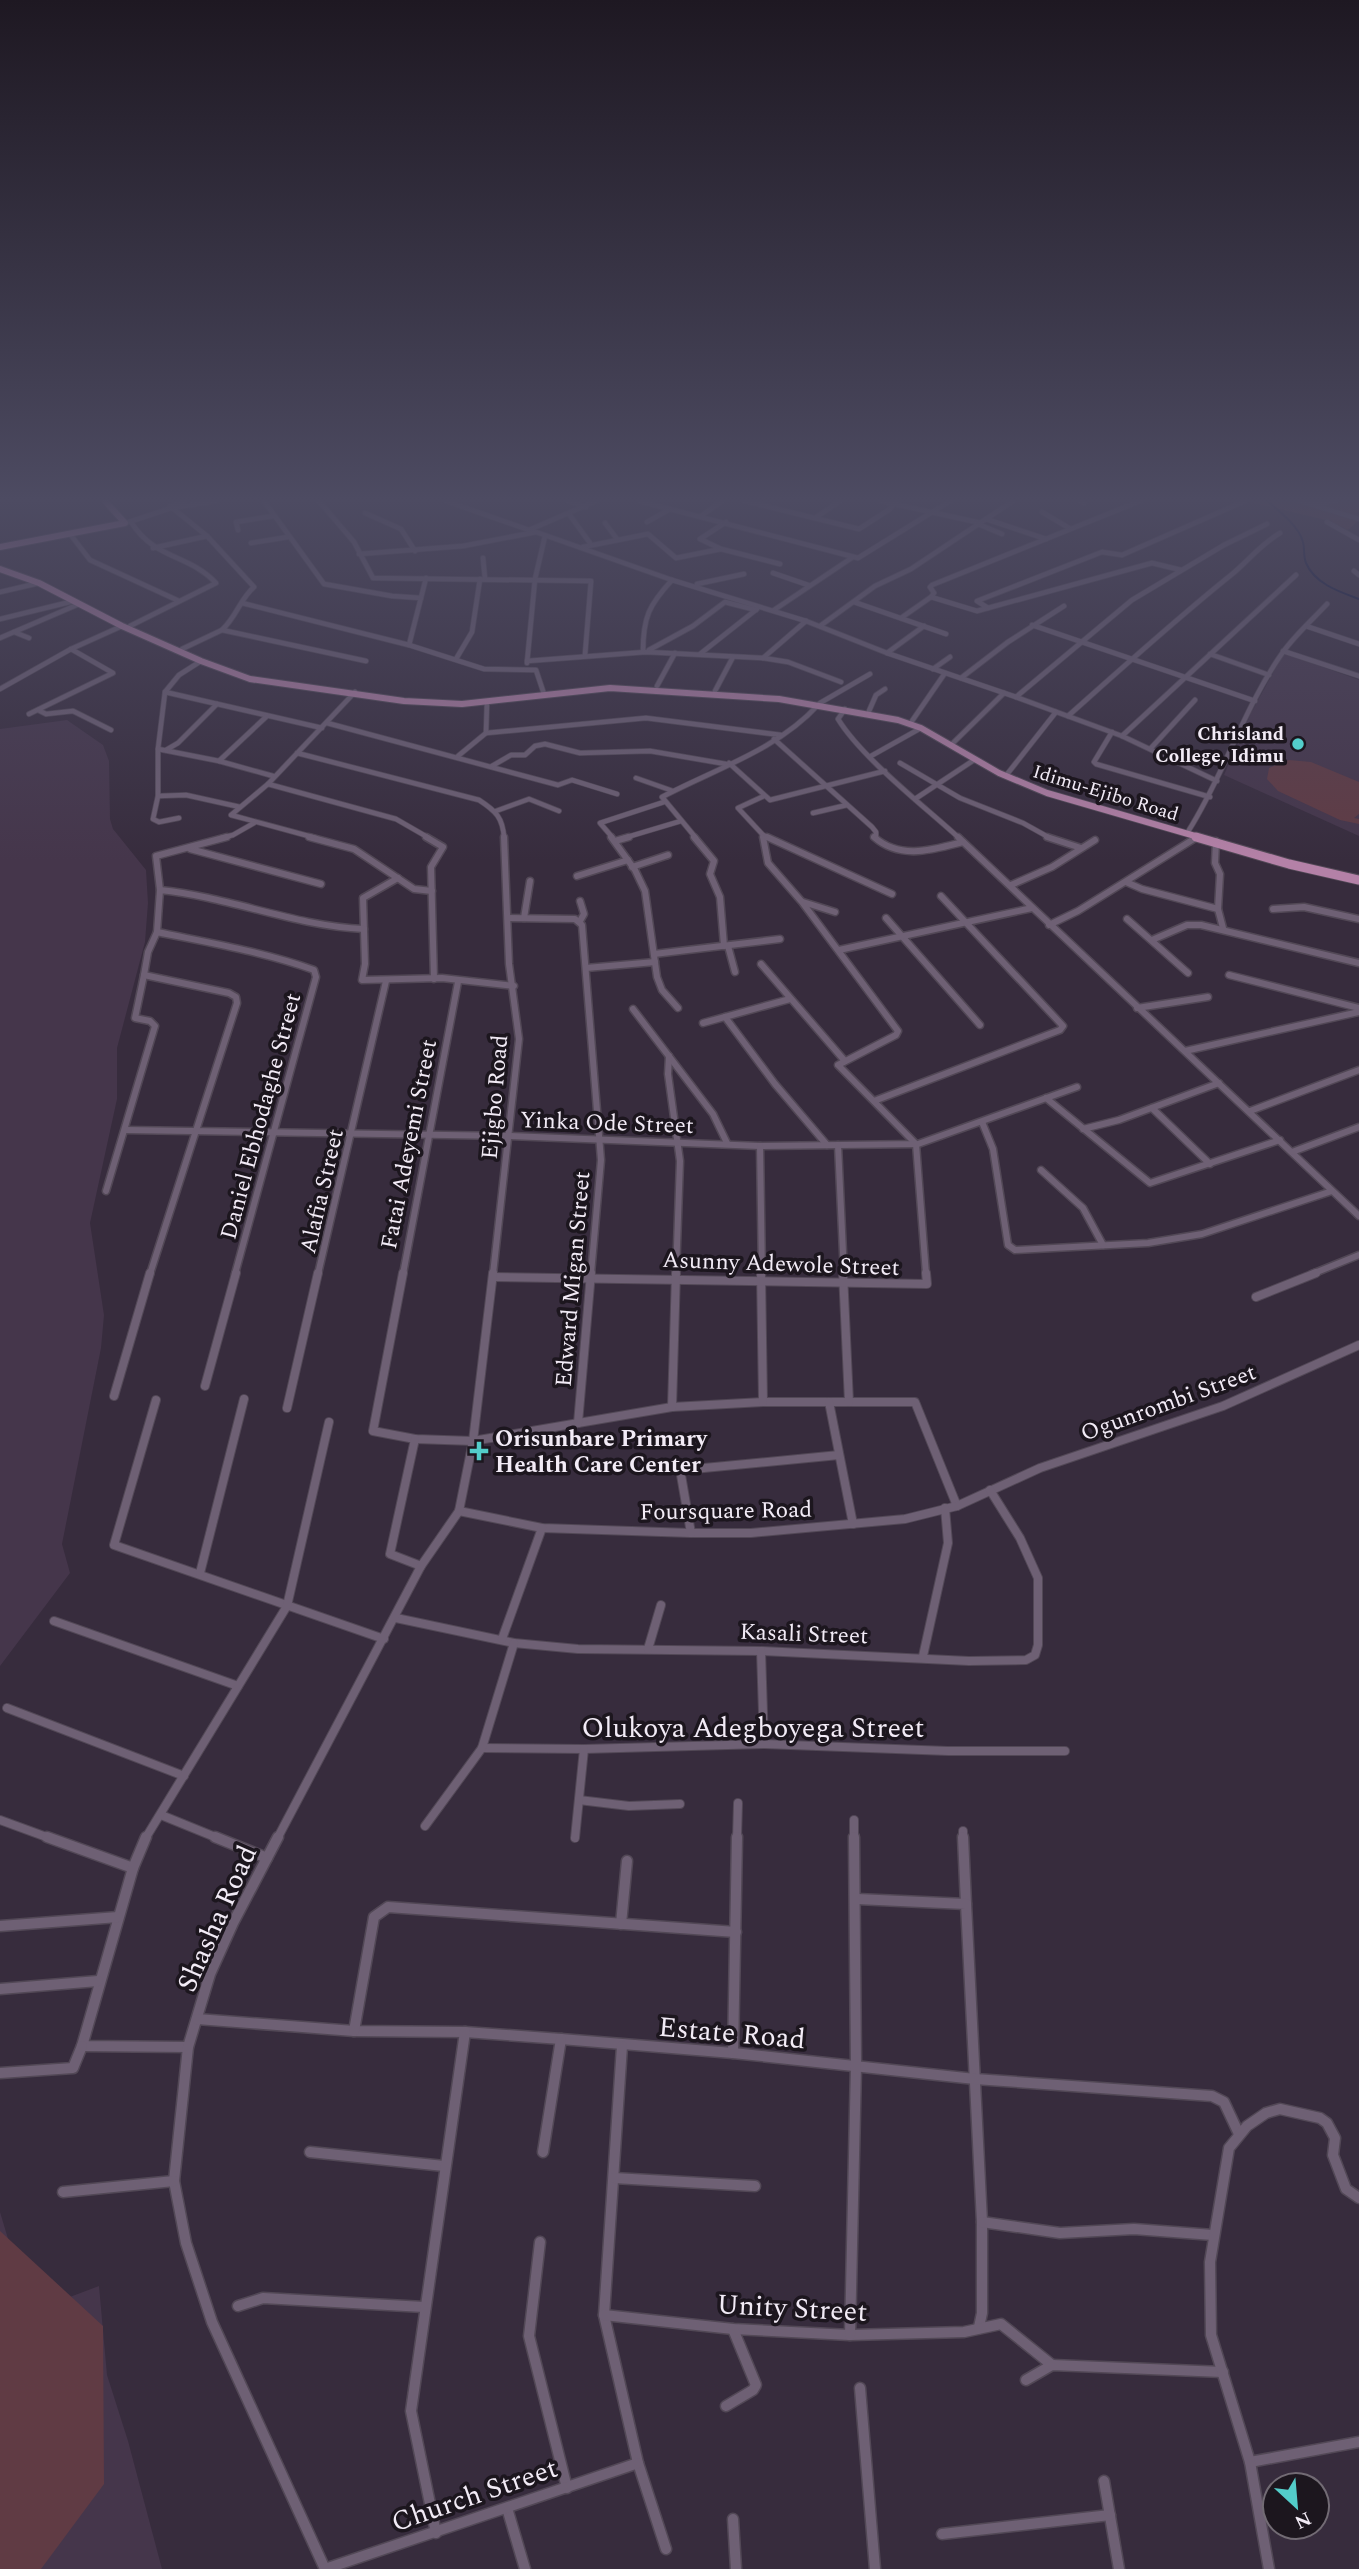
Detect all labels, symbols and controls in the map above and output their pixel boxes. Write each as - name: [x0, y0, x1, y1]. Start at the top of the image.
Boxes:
- place label: Chrisland College, Idimu: [1155, 720, 1284, 771]
- marker: Chrisland College, Idimu: [1290, 736, 1306, 752]
- street label: Idimu-Ejibo Road: [1029, 757, 1182, 829]
- street label: Daniel Ebhodaghe Street: [212, 989, 311, 1244]
- street label: Ejigbo Road: [473, 1033, 518, 1161]
- street label: Fatai Adeyemi Street: [372, 1036, 447, 1252]
- street label: Yinka Ode Street: [519, 1103, 695, 1144]
- street label: Alafia Street: [291, 1125, 354, 1257]
- street label: Edward Migan Street: [547, 1170, 600, 1388]
- street label: Asunny Adewole Street: [662, 1243, 900, 1286]
- street label: Ogunrombi Street: [1076, 1355, 1261, 1451]
- place label: Orisunbare Primary Health Care Center: [495, 1422, 708, 1483]
- marker: Orisunbare Primary Health Care Center: [469, 1441, 489, 1461]
- street label: Foursquare Road: [639, 1492, 813, 1531]
- street label: Kasali Street: [739, 1615, 869, 1654]
- street label: Olukoya Adegboyega Street: [582, 1707, 925, 1750]
- street label: Shasha Road: [166, 1838, 269, 1999]
- street label: Estate Road: [657, 2006, 807, 2061]
- street label: Unity Street: [715, 2283, 868, 2334]
- street label: Church Street: [385, 2447, 564, 2544]
- north arrow: [1261, 2471, 1331, 2541]
- text: N: [1289, 2503, 1316, 2536]

